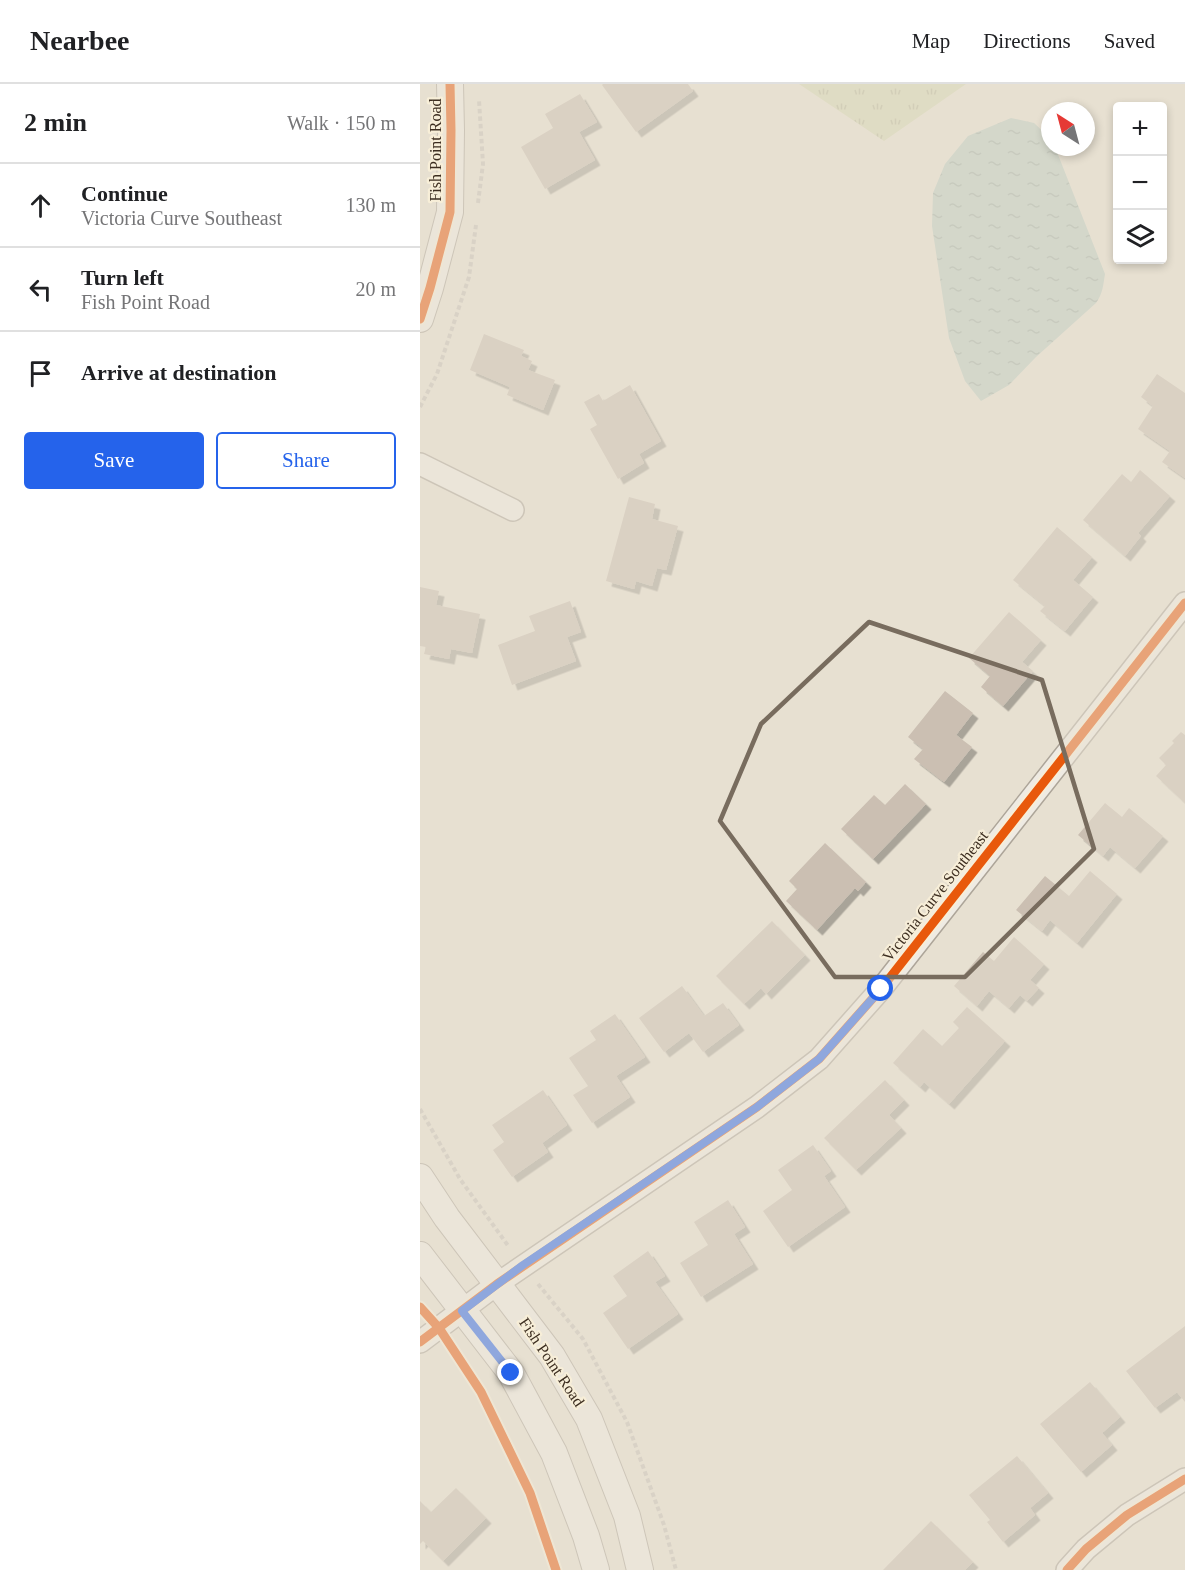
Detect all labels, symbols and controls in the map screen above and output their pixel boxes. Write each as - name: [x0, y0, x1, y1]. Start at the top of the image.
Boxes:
- text: Nearbee: [30, 25, 130, 56]
- text: Map: [912, 29, 950, 53]
- text: Directions: [983, 29, 1071, 53]
- text: Saved: [1104, 29, 1155, 53]
- street label: Fish Point Road: [427, 98, 444, 202]
- north arrow: [1041, 102, 1095, 156]
- map controls: [1113, 102, 1167, 264]
- button: +: [1113, 102, 1167, 156]
- text: 2 min: [24, 108, 87, 137]
- text: Walk · 150 m: [287, 112, 396, 134]
- button: −: [1113, 156, 1167, 210]
- text: Continue: [81, 181, 168, 206]
- icon: ahead: [24, 189, 57, 222]
- text: 130 m: [345, 194, 396, 216]
- text: Victoria Curve Southeast: [81, 207, 282, 229]
- button: layers: [1113, 210, 1167, 264]
- text: Turn left: [81, 265, 164, 290]
- icon: left: [24, 273, 57, 306]
- text: 20 m: [355, 278, 396, 300]
- text: Fish Point Road: [81, 291, 210, 313]
- icon: arrive: [24, 357, 57, 390]
- text: Arrive at destination: [81, 360, 277, 385]
- button: Save: [24, 432, 204, 489]
- button: Share: [216, 432, 396, 489]
- street label: Victoria Curve Southeast: [879, 827, 992, 965]
- route start: [867, 975, 893, 1001]
- street label: Fish Point Road: [516, 1314, 588, 1410]
- route end: [497, 1359, 523, 1385]

